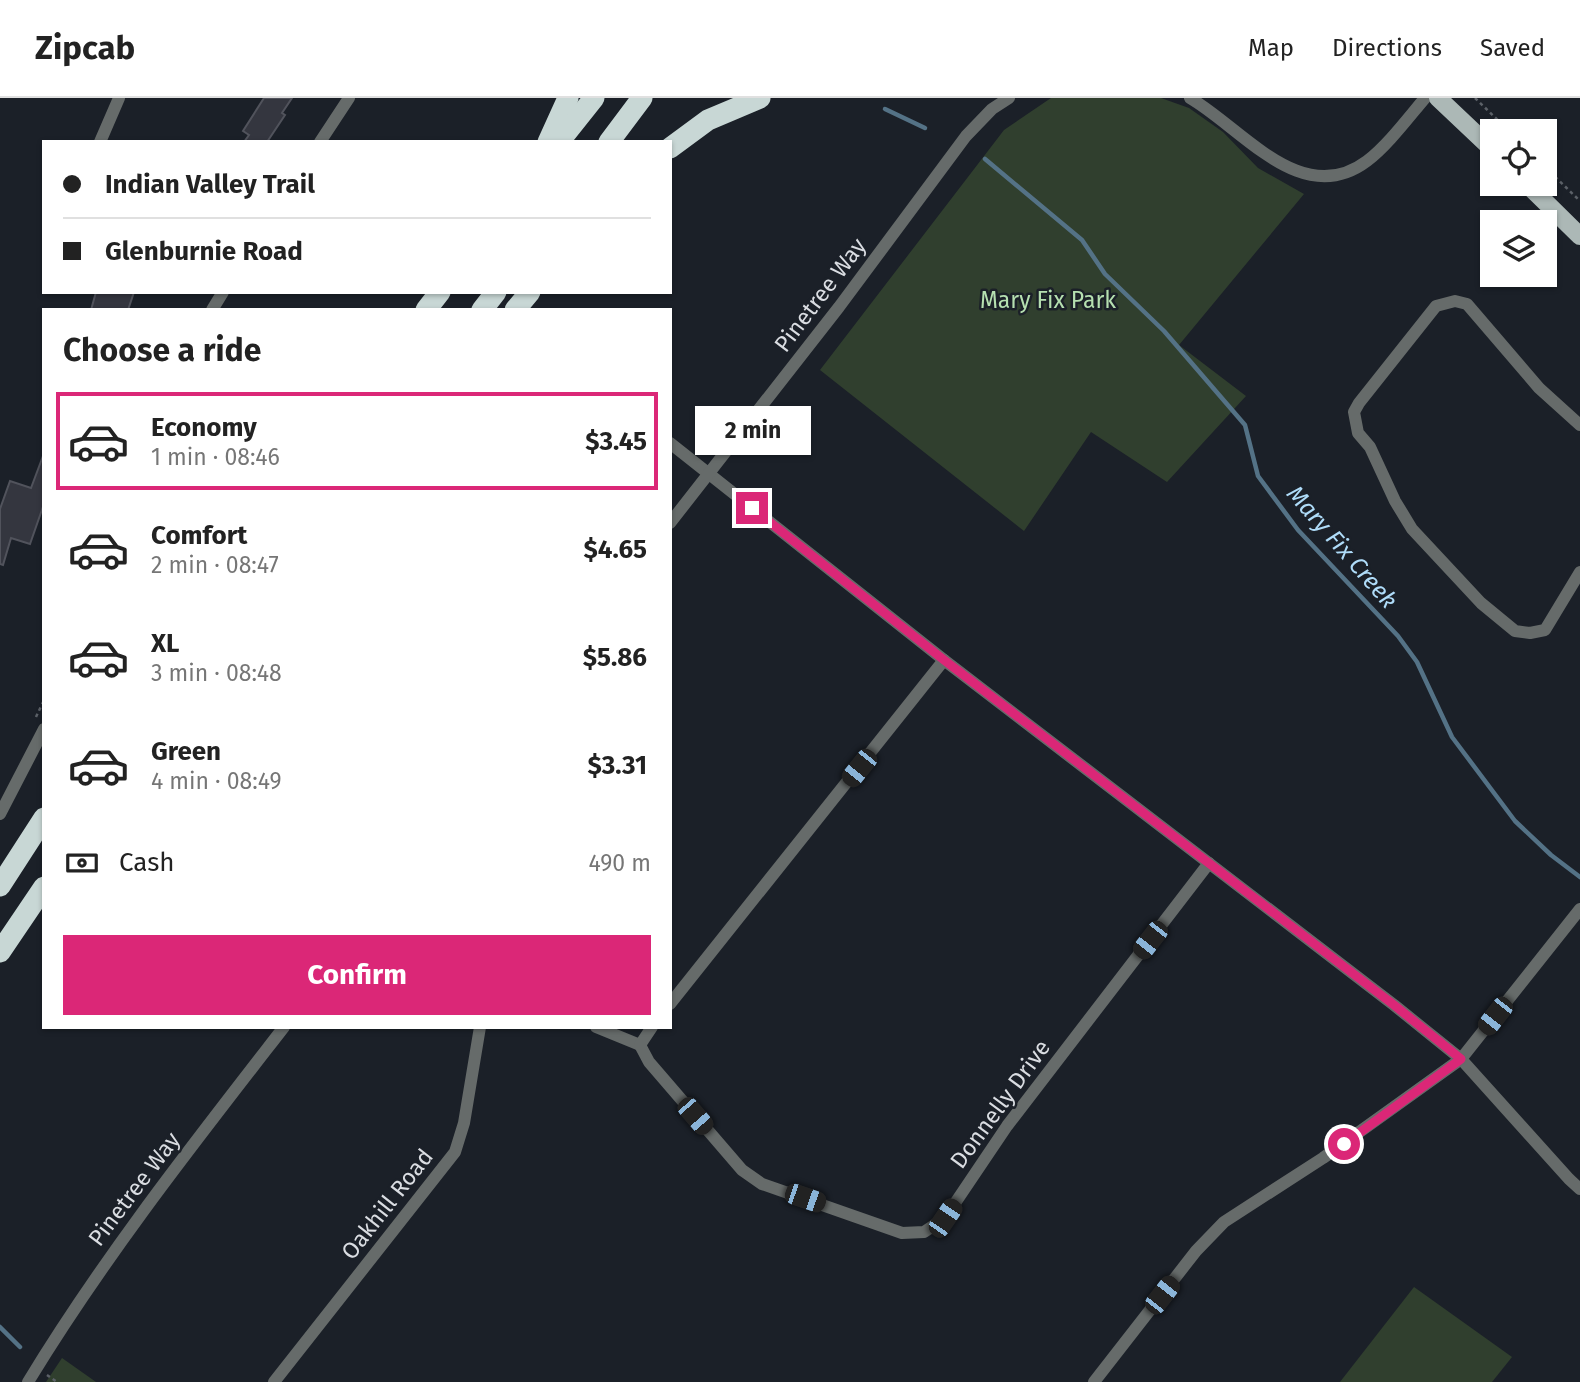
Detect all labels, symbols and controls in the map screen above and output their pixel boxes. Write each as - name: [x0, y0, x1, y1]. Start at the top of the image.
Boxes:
- text: Zipcab: [35, 28, 135, 68]
- text: Map: [1248, 34, 1294, 62]
- text: Directions: [1332, 34, 1442, 62]
- text: Saved: [1480, 34, 1545, 62]
- map controls: [1480, 119, 1557, 287]
- button: locate: [1480, 119, 1557, 196]
- text: Indian Valley Trail: [105, 169, 315, 200]
- button: layers: [1480, 210, 1557, 287]
- street label: Pinetree Way: [768, 232, 872, 357]
- text: Glenburnie Road: [105, 236, 303, 267]
- park label: Mary Fix Park: [980, 286, 1116, 314]
- text: Choose a ride: [63, 331, 261, 369]
- callout: 2 min: [694, 406, 810, 456]
- icon: car: [67, 410, 130, 473]
- text: Economy: [151, 412, 257, 443]
- text: 2 min: [725, 416, 781, 444]
- text: $3.45: [585, 426, 647, 457]
- text: 1 min · 08:46: [151, 443, 280, 471]
- water label: Mary Fix Creek: [1281, 480, 1403, 614]
- route end: [736, 492, 768, 524]
- icon: car: [67, 518, 130, 581]
- text: Comfort: [151, 520, 247, 551]
- text: $4.65: [584, 534, 647, 565]
- text: 2 min · 08:47: [151, 551, 279, 579]
- icon: car: [67, 626, 130, 689]
- text: XL: [151, 628, 179, 659]
- text: $5.86: [583, 642, 647, 673]
- text: 3 min · 08:48: [151, 659, 282, 687]
- icon: car: [67, 734, 130, 797]
- text: Green: [151, 736, 221, 767]
- car: [838, 745, 881, 791]
- text: $3.31: [588, 750, 647, 781]
- text: 4 min · 08:49: [151, 767, 281, 795]
- icon: cash: [63, 844, 101, 882]
- text: Cash: [119, 847, 175, 878]
- text: 490 m: [589, 849, 651, 877]
- car: [1129, 917, 1172, 963]
- button: Confirm: [63, 935, 651, 1015]
- car: [1474, 993, 1517, 1039]
- street label: Donnelly Drive: [944, 1034, 1056, 1174]
- car: [674, 1093, 717, 1139]
- street label: Pinetree Way: [82, 1126, 186, 1251]
- route start: [1328, 1128, 1360, 1160]
- street label: Oakhill Road: [335, 1143, 439, 1265]
- car: [782, 1181, 829, 1215]
- car: [925, 1195, 966, 1241]
- car: [1141, 1272, 1184, 1318]

